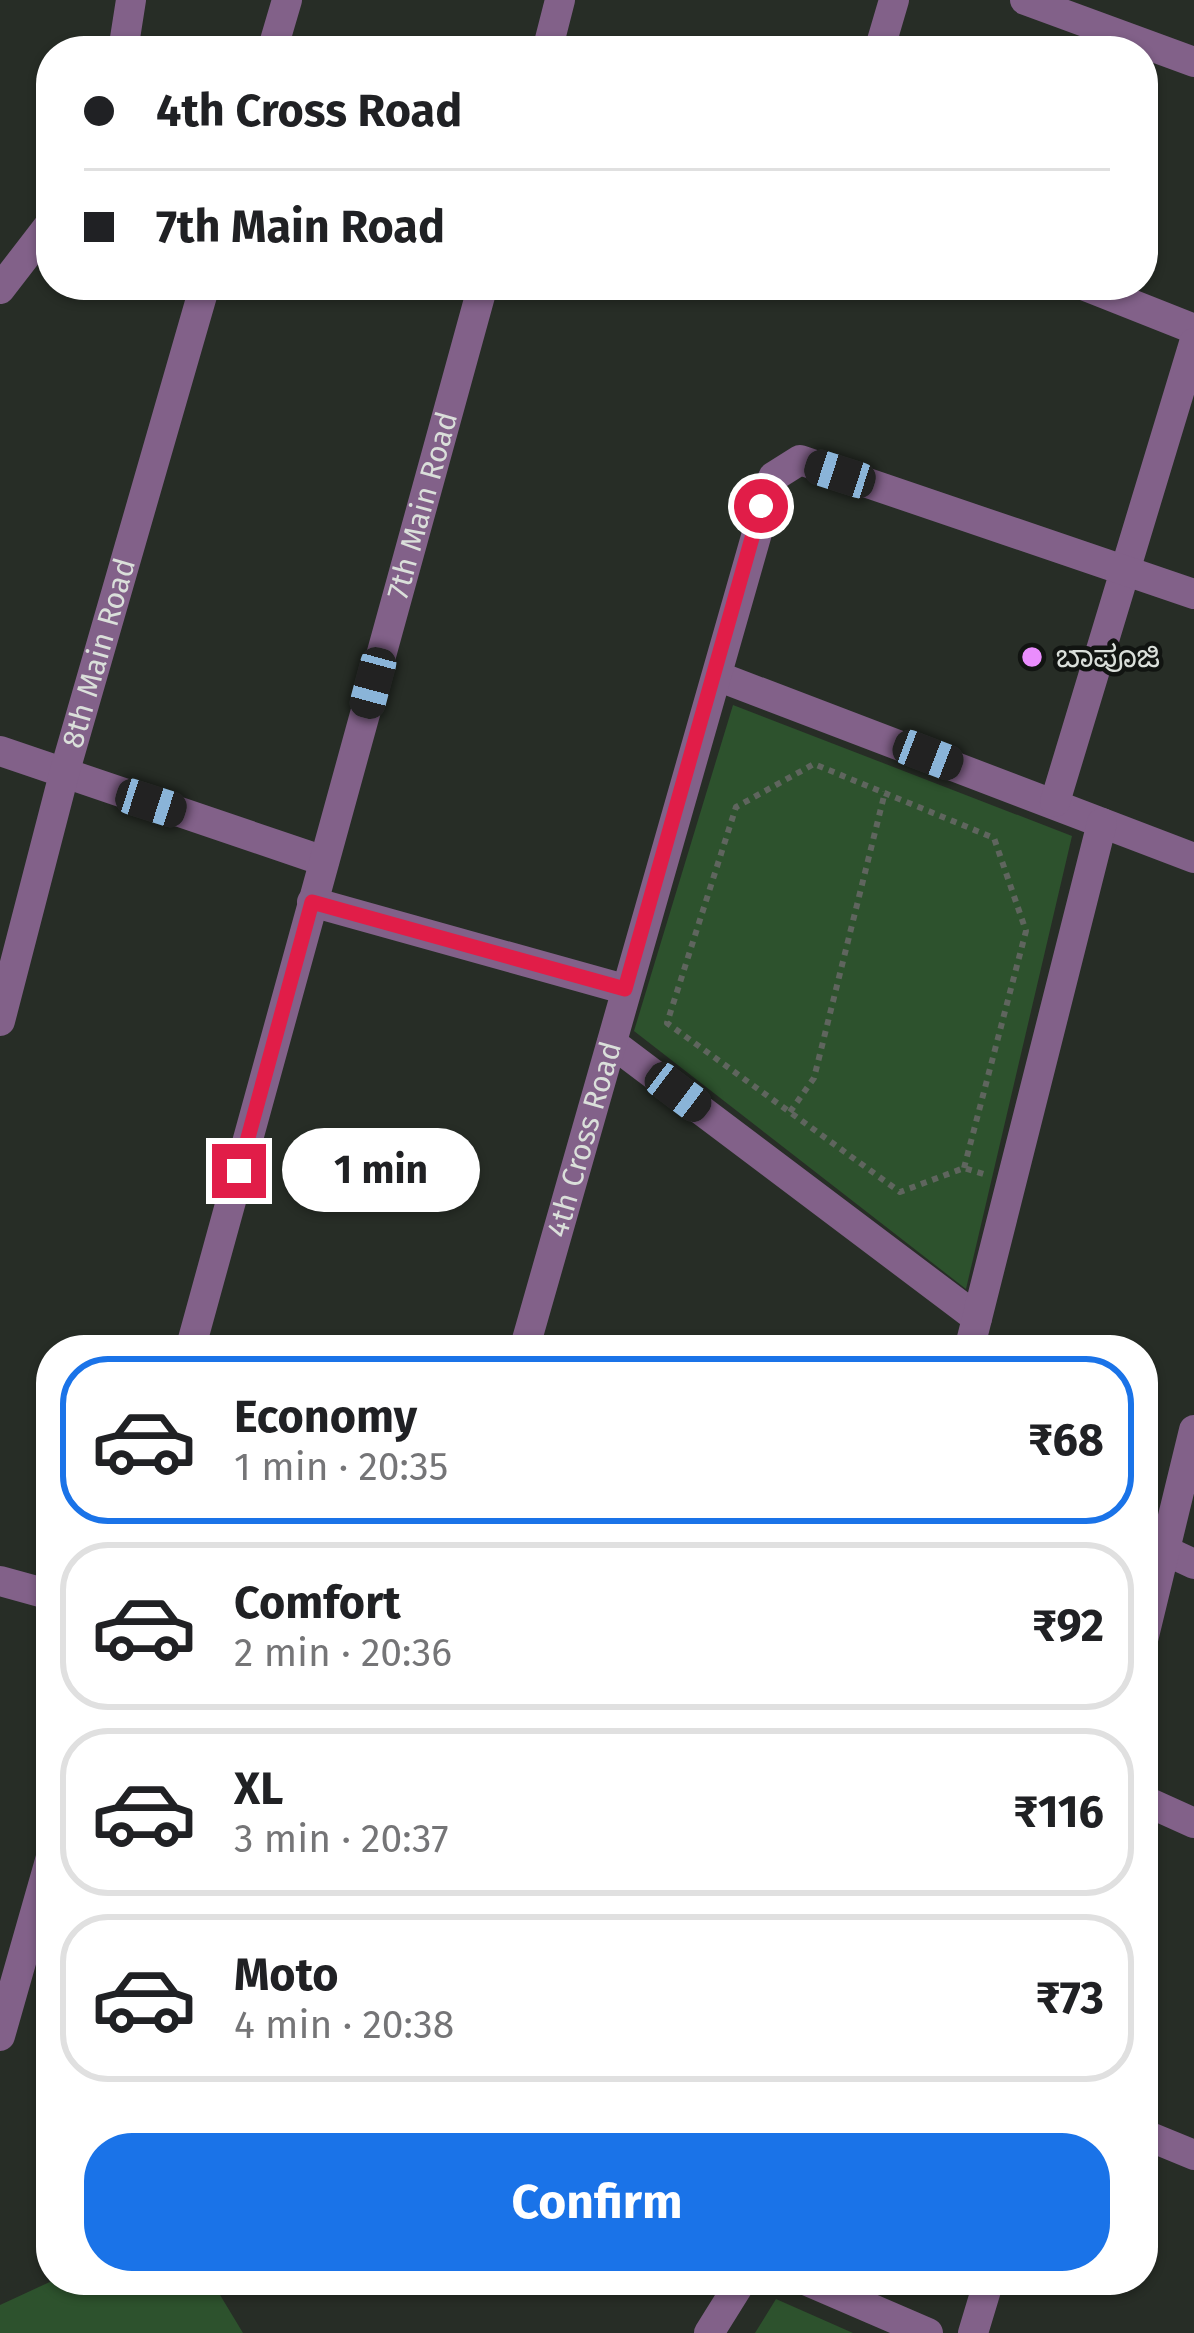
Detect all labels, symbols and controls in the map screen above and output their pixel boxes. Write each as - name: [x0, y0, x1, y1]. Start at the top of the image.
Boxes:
- text: 4th Cross Road: [156, 84, 462, 138]
- text: 7th Main Road: [156, 200, 445, 254]
- street label: 7th Main Road: [379, 408, 465, 603]
- car: [800, 446, 880, 502]
- route start: [734, 479, 788, 533]
- street label: 8th Main Road: [54, 554, 143, 752]
- place label: ಬಾಪೂಜಿ: [1056, 639, 1160, 675]
- car: [346, 644, 400, 722]
- marker: ಬಾಪೂಜಿ: [1019, 644, 1045, 670]
- car: [888, 725, 968, 785]
- car: [111, 775, 191, 831]
- street label: 4th Cross Road: [539, 1037, 629, 1241]
- car: [638, 1056, 718, 1128]
- callout: 1 min: [281, 1129, 479, 1213]
- route end: [212, 1144, 266, 1198]
- text: 1 min: [334, 1147, 428, 1193]
- icon: car: [90, 1386, 198, 1494]
- text: Economy: [234, 1390, 417, 1444]
- text: ₹68: [1028, 1413, 1104, 1467]
- text: 1 min · 20:35: [234, 1444, 448, 1490]
- icon: car: [90, 1572, 198, 1680]
- text: Comfort: [234, 1576, 401, 1630]
- text: ₹92: [1032, 1599, 1104, 1653]
- text: 2 min · 20:36: [234, 1630, 452, 1676]
- icon: car: [90, 1758, 198, 1866]
- text: XL: [234, 1762, 283, 1816]
- text: ₹116: [1013, 1785, 1104, 1839]
- text: 3 min · 20:37: [234, 1816, 448, 1862]
- icon: car: [90, 1944, 198, 2052]
- text: Moto: [234, 1948, 339, 2002]
- text: ₹73: [1035, 1971, 1104, 2025]
- text: 4 min · 20:38: [234, 2002, 454, 2048]
- button: Confirm: [84, 2133, 1110, 2271]

